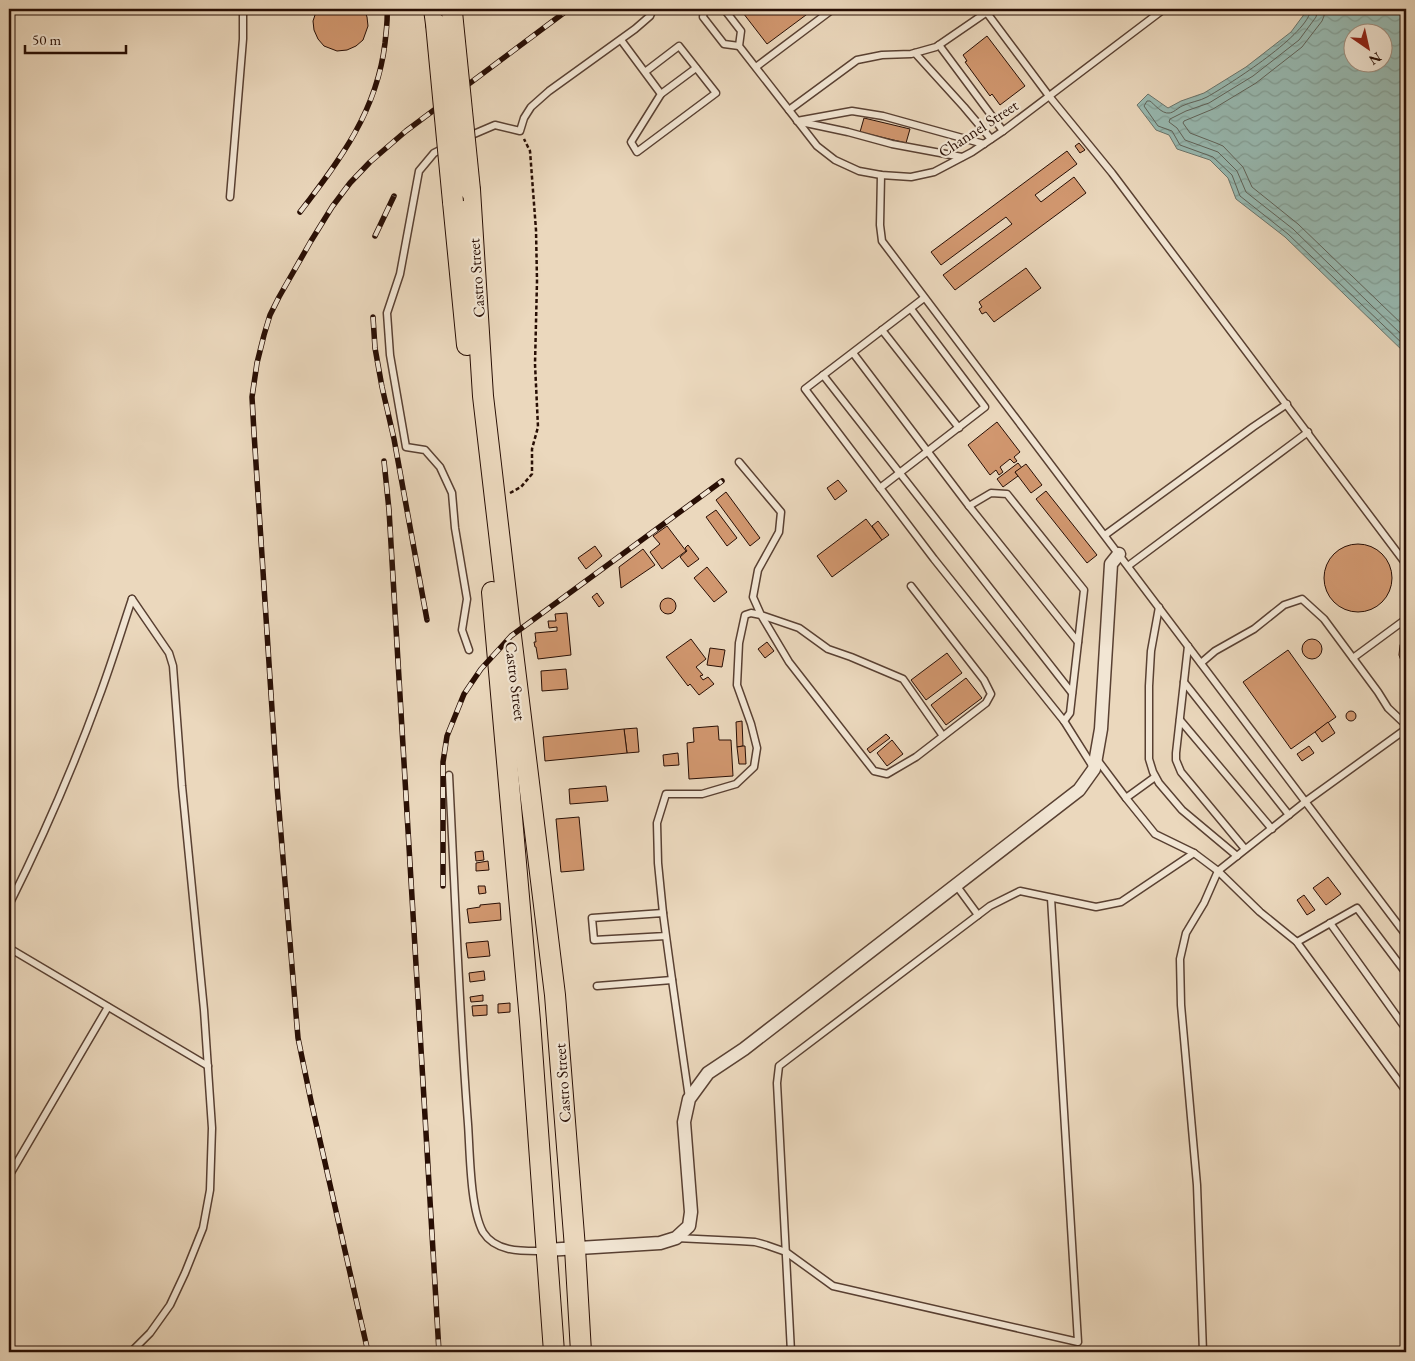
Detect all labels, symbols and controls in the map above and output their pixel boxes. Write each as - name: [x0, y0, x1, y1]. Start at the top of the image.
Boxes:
- scale bar: [25, 22, 126, 54]
- north arrow: [1342, 22, 1392, 72]
- text: 50 m: [32, 30, 61, 49]
- text: N: [1365, 48, 1385, 70]
- street label: Channel Street: [934, 95, 1022, 162]
- street label: Castro Street: [463, 238, 490, 318]
- street label: Castro Street: [500, 640, 531, 722]
- street label: Castro Street: [549, 1043, 576, 1123]

